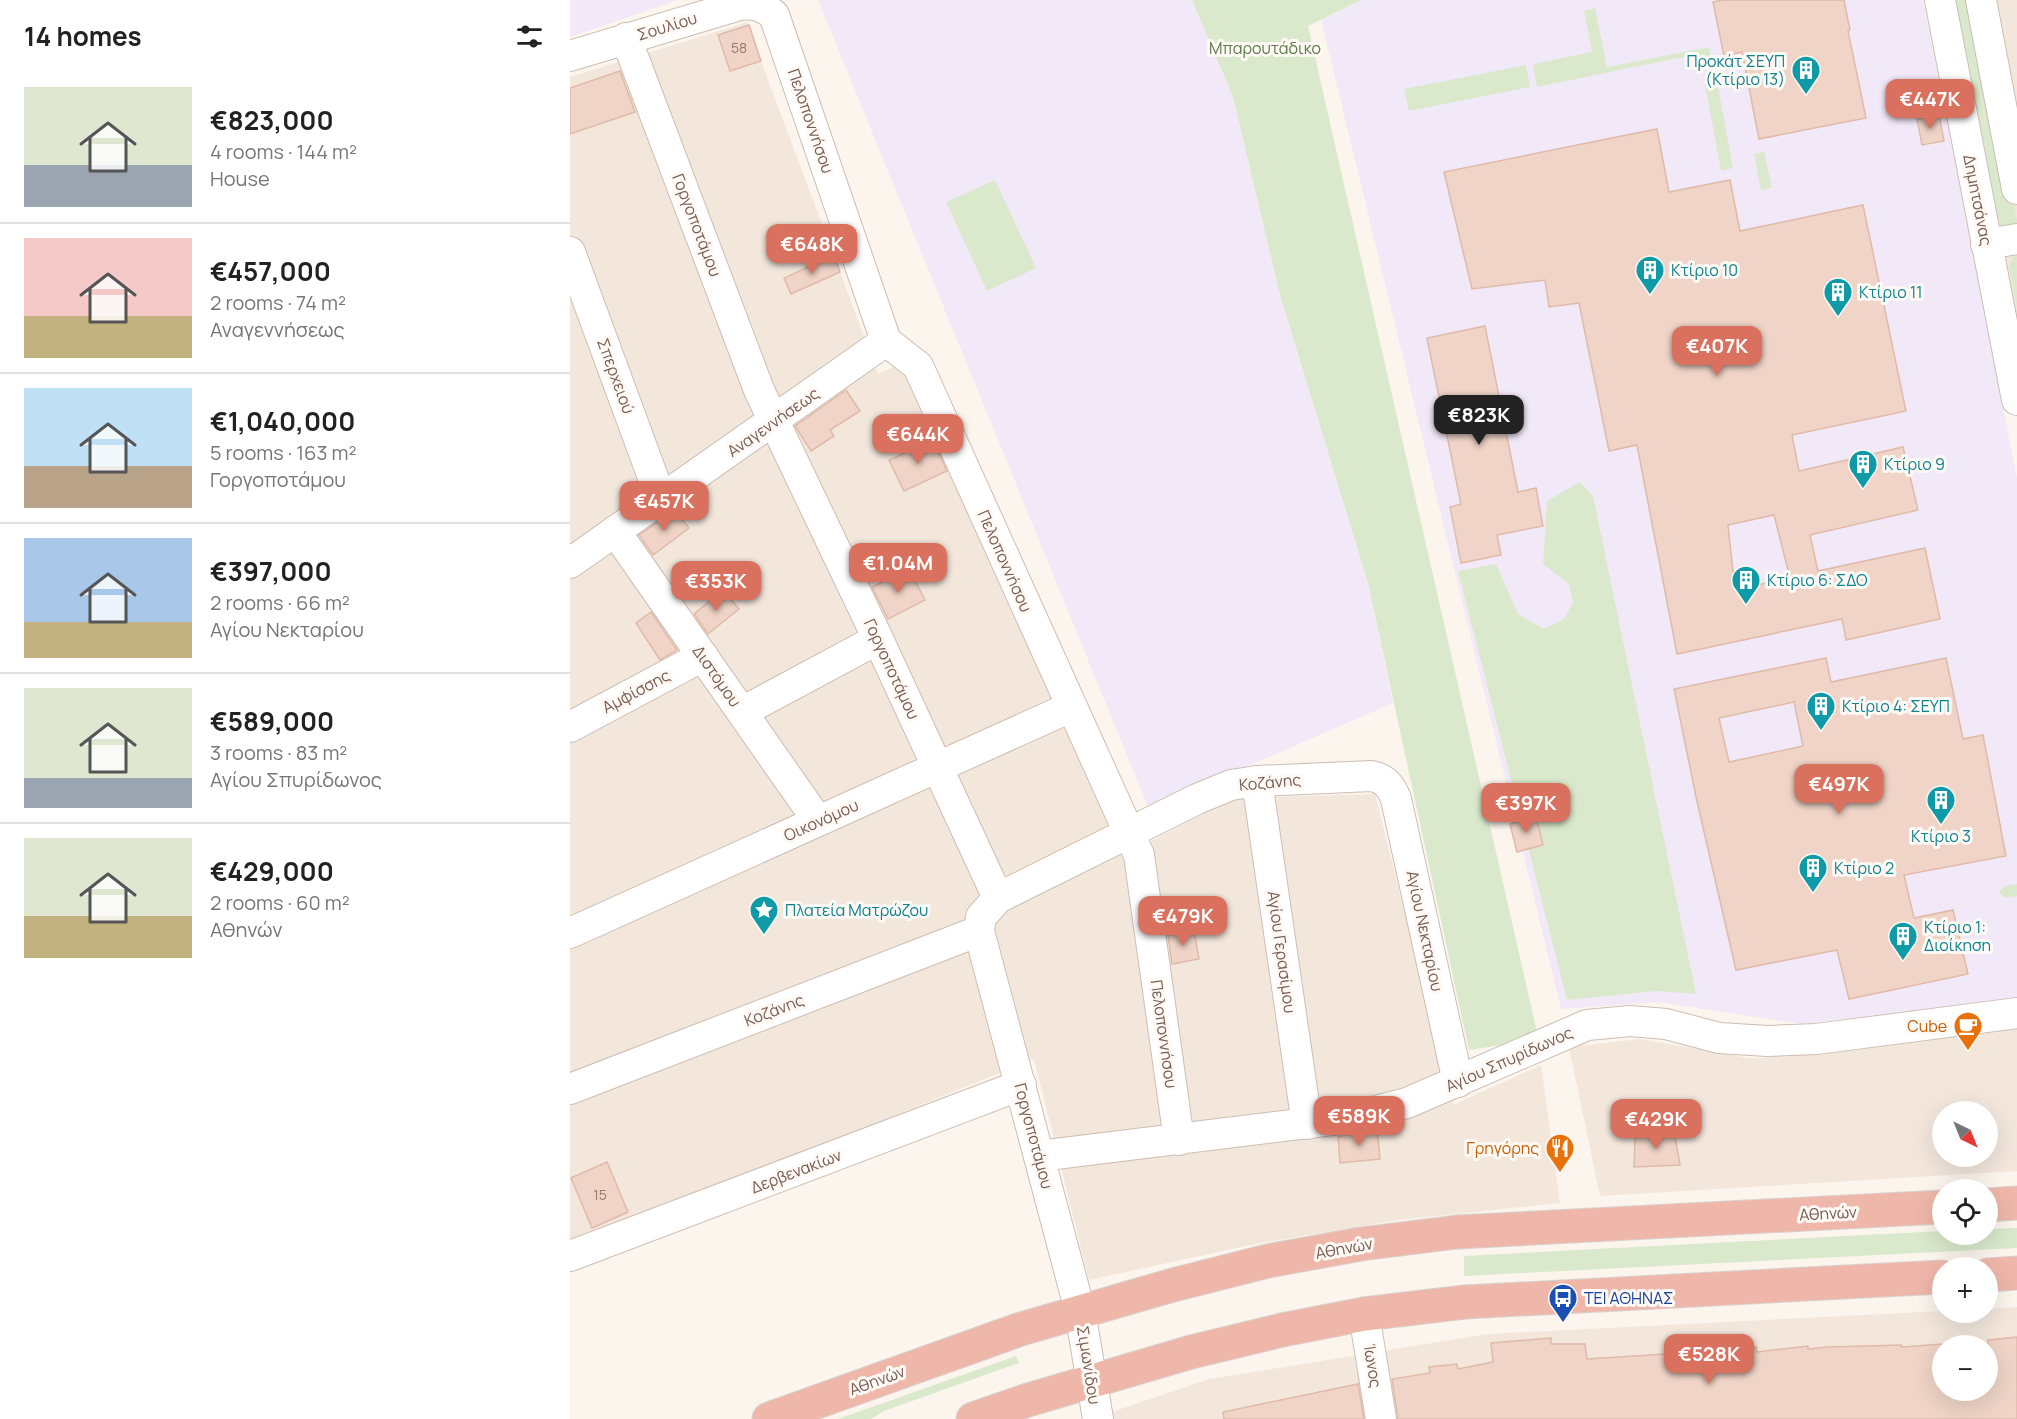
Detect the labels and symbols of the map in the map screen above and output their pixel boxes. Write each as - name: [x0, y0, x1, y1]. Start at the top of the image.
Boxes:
- street label: Σουλίου: [634, 6, 700, 46]
- park label: Μπαρουτάδικο: [1209, 37, 1321, 59]
- house number: 58: [731, 38, 747, 57]
- place label: Προκάτ ΣΕΥΠ (Κτίριο 13): [1686, 50, 1785, 90]
- building icon: Προκάτ ΣΕΥΠ (Κτίριο 13): [1790, 54, 1822, 96]
- street label: Πελοποννήσου: [783, 66, 839, 176]
- pin: €447K: [1888, 79, 1972, 130]
- street label: Δημητσάνας: [1958, 152, 1998, 248]
- street label: Γοργοποτάμου: [667, 170, 727, 280]
- pin: €648K: [770, 224, 854, 275]
- building icon: Κτίριο 10: [1634, 254, 1666, 296]
- place label: Κτίριο 10: [1671, 259, 1738, 281]
- building icon: Κτίριο 11: [1822, 276, 1854, 318]
- place label: Κτίριο 11: [1859, 281, 1922, 303]
- pin: €407K: [1675, 326, 1759, 377]
- street label: Σπερχειού: [592, 335, 640, 417]
- street label: Αναγεννήσεως: [723, 382, 824, 462]
- pin: €823K: [1437, 395, 1521, 446]
- pin: €644K: [876, 414, 960, 465]
- building icon: Κτίριο 9: [1847, 448, 1879, 490]
- place label: Κτίριο 9: [1884, 453, 1945, 475]
- pin: €457K: [622, 481, 706, 532]
- street label: Πελοποννήσου: [973, 507, 1037, 615]
- pin: €1.04M: [849, 543, 947, 594]
- pin: €353K: [674, 561, 758, 612]
- building icon: Κτίριο 6: ΣΔΟ: [1730, 564, 1762, 606]
- place label: Κτίριο 6: ΣΔΟ: [1767, 569, 1868, 591]
- street label: Γοργοποτάμου: [859, 615, 925, 723]
- street label: Διστόμου: [688, 641, 746, 711]
- street label: Αμφίσσης: [598, 664, 674, 718]
- building icon: Κτίριο 4: ΣΕΥΠ: [1805, 690, 1837, 732]
- place label: Κτίριο 4: ΣΕΥΠ: [1842, 695, 1950, 717]
- pin: €497K: [1797, 764, 1881, 815]
- street label: Κοζάνης: [1238, 768, 1302, 796]
- pin: €397K: [1484, 783, 1568, 834]
- building icon: Κτίριο 3: [1925, 784, 1957, 826]
- street label: Οικονόμου: [780, 794, 862, 846]
- place label: Κτίριο 3: [1911, 825, 1971, 847]
- building icon: Κτίριο 2: [1797, 852, 1829, 894]
- place label: Κτίριο 2: [1834, 857, 1894, 879]
- street label: Αγίου Νεκταρίου: [1401, 869, 1449, 993]
- street label: Αγίου Γερασίμου: [1263, 889, 1301, 1015]
- place icon: Πλατεία Ματρώζου: [748, 894, 780, 936]
- pin: €479K: [1141, 896, 1225, 947]
- place label: Πλατεία Ματρώζου: [785, 899, 928, 921]
- place label: Κτίριο 1: Διοίκηση: [1924, 916, 1991, 956]
- building icon: Κτίριο 1: Διοίκηση: [1887, 920, 1919, 962]
- street label: Πελοποννήσου: [1145, 978, 1183, 1090]
- street label: Κοζάνης: [741, 989, 807, 1031]
- cafe icon: Cube: [1952, 1010, 1984, 1052]
- place label: Cube: [1907, 1015, 1947, 1037]
- street label: Αγίου Σπυρίδωνος: [1442, 1021, 1576, 1097]
- street label: Γοργοποτάμου: [1009, 1081, 1059, 1191]
- pin: €589K: [1317, 1096, 1401, 1147]
- pin: €429K: [1614, 1099, 1698, 1150]
- north arrow: [1932, 1101, 1998, 1167]
- restaurant icon: Γρηγόρης: [1544, 1132, 1576, 1174]
- place label: Γρηγόρης: [1466, 1137, 1539, 1159]
- street label: Δερβενακίων: [747, 1144, 845, 1198]
- house number: 15: [593, 1185, 607, 1204]
- street label: Αθηνών: [1799, 1201, 1857, 1225]
- street label: Αθηνών: [1314, 1232, 1374, 1264]
- bus stop icon: ΤΕΙ ΑΘΗΝΑΣ: [1547, 1282, 1579, 1324]
- place label: ΤΕΙ ΑΘΗΝΑΣ: [1584, 1287, 1673, 1309]
- street label: Σιμωνίδου: [1072, 1324, 1106, 1406]
- pin: €528K: [1667, 1334, 1751, 1385]
- street label: Ίωνος: [1359, 1343, 1387, 1389]
- street label: Αθηνών: [846, 1360, 908, 1400]

